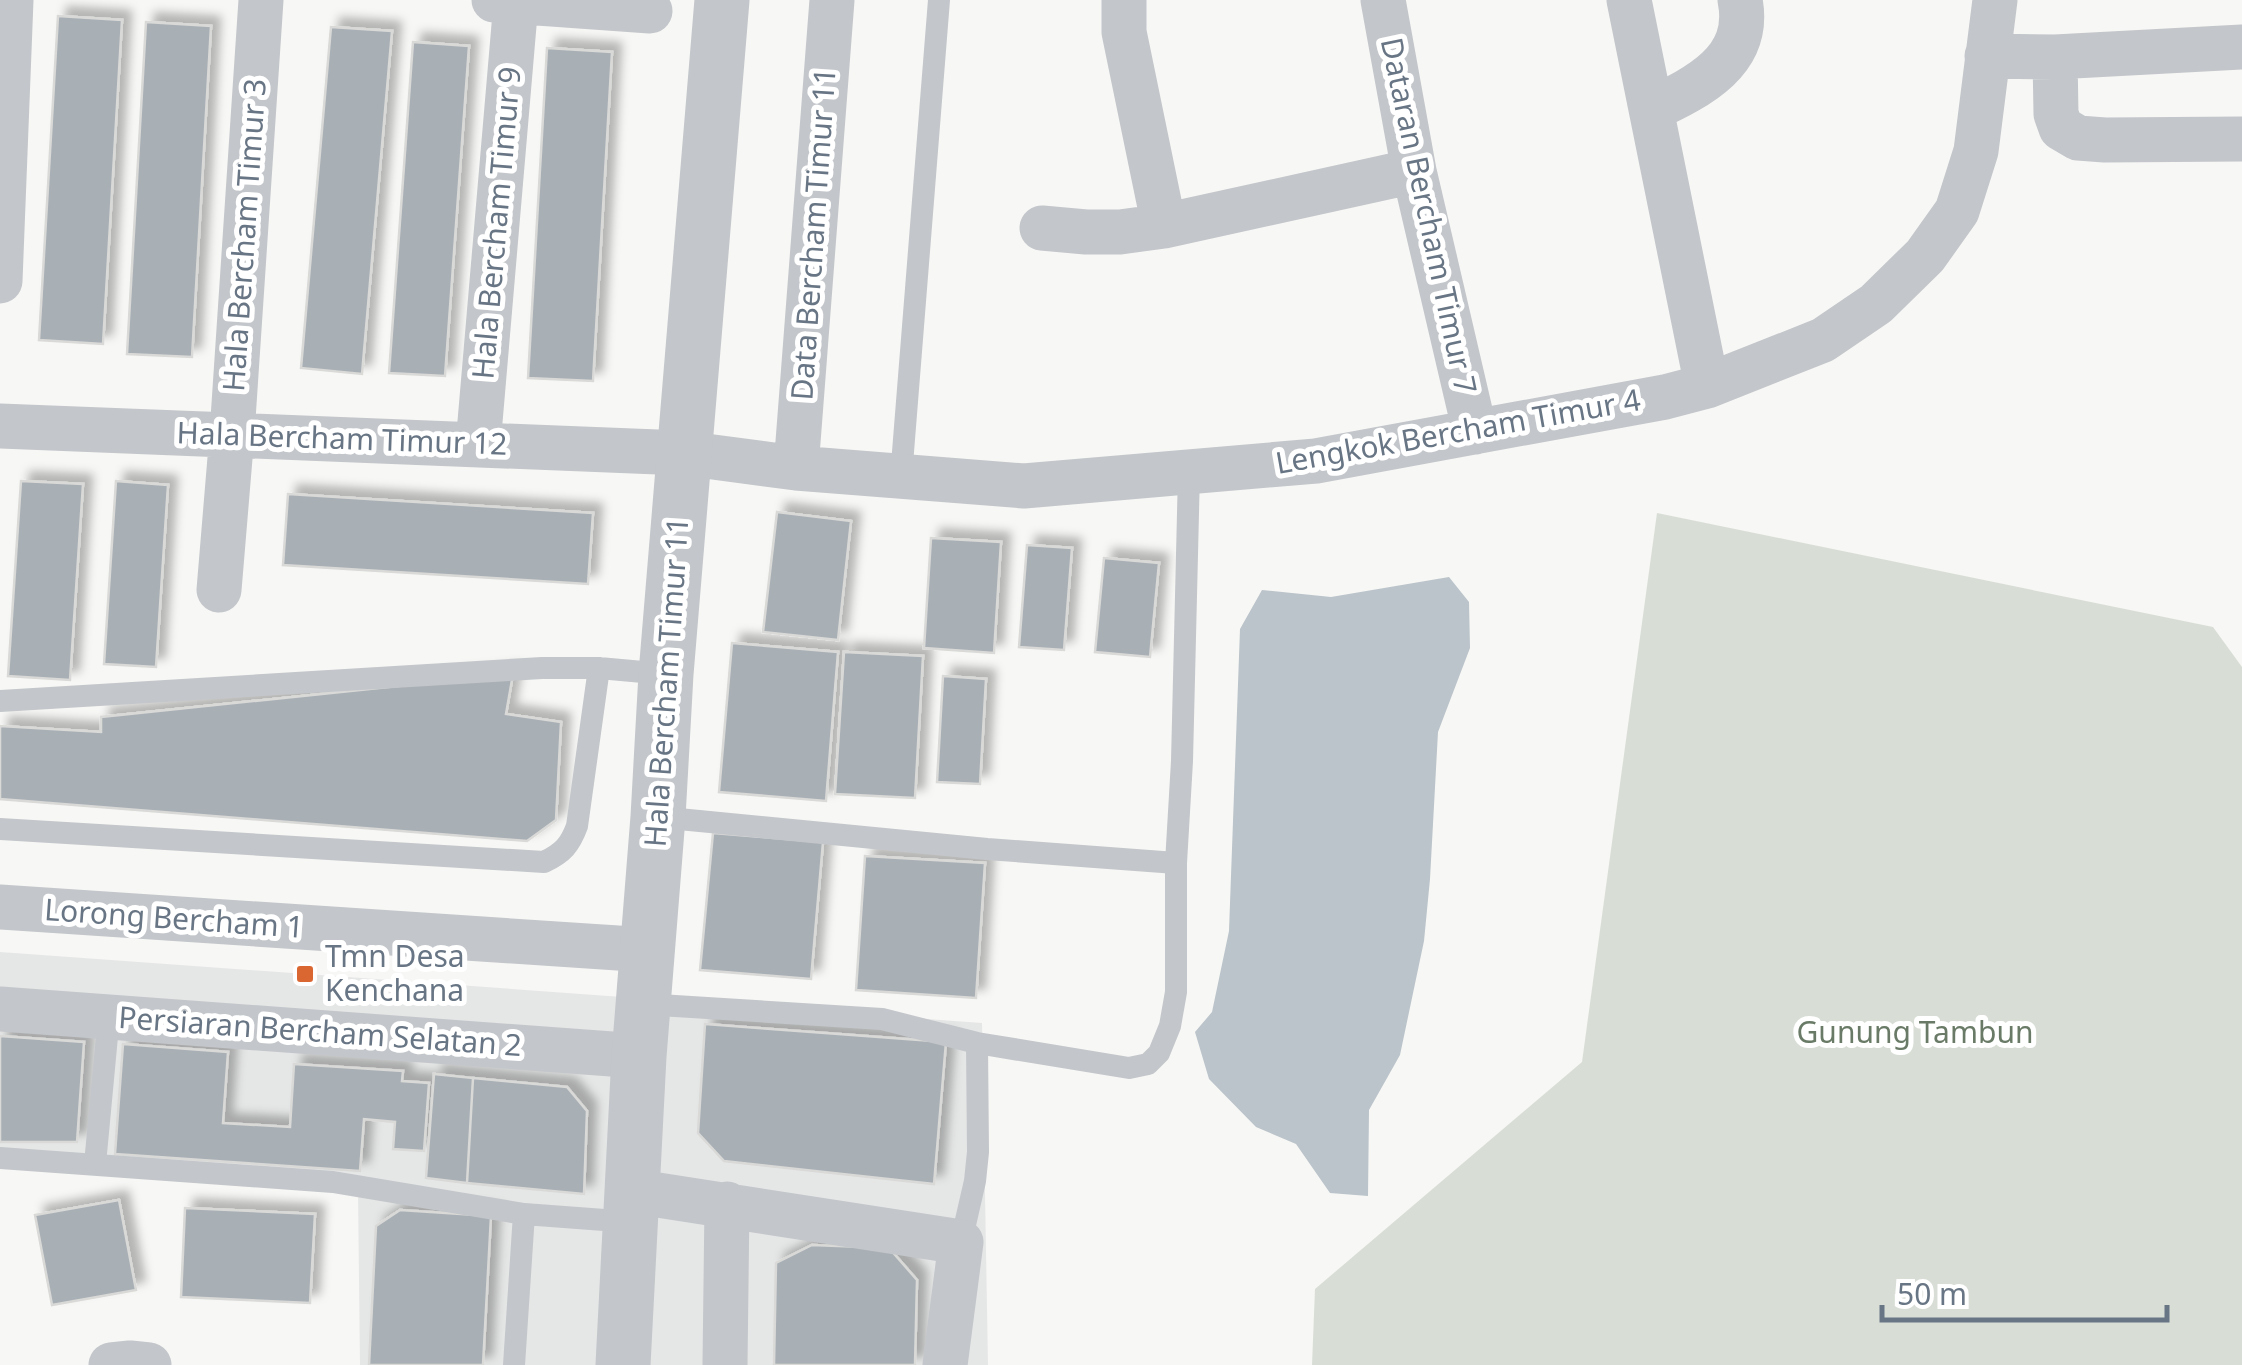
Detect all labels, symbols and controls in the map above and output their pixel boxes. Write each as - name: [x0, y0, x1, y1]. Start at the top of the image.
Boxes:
- street label: Dataran Bercham Timur 7: [1372, 34, 1487, 398]
- street label: Hala Bercham Timur 9: [461, 65, 530, 381]
- street label: Data Bercham Timur 11: [780, 66, 845, 402]
- street label: Hala Bercham Timur 3: [212, 77, 275, 393]
- street label: Lengkok Bercham Timur 4: [1272, 378, 1643, 483]
- street label: Hala Bercham Timur 12: [176, 411, 508, 464]
- street label: Hala Bercham Timur 11: [634, 515, 697, 848]
- street label: Lorong Bercham 1: [43, 888, 305, 947]
- place label: Tmn Desa Kenchana: [325, 935, 465, 1010]
- marker: Tmn Desa Kenchana: [294, 963, 316, 985]
- street label: Persiaran Bercham Selatan 2: [117, 996, 523, 1065]
- park label: Gunung Tambun: [1797, 1011, 2033, 1052]
- scale bar: [1882, 1260, 2167, 1322]
- text: 50 m: [1897, 1273, 1967, 1314]

